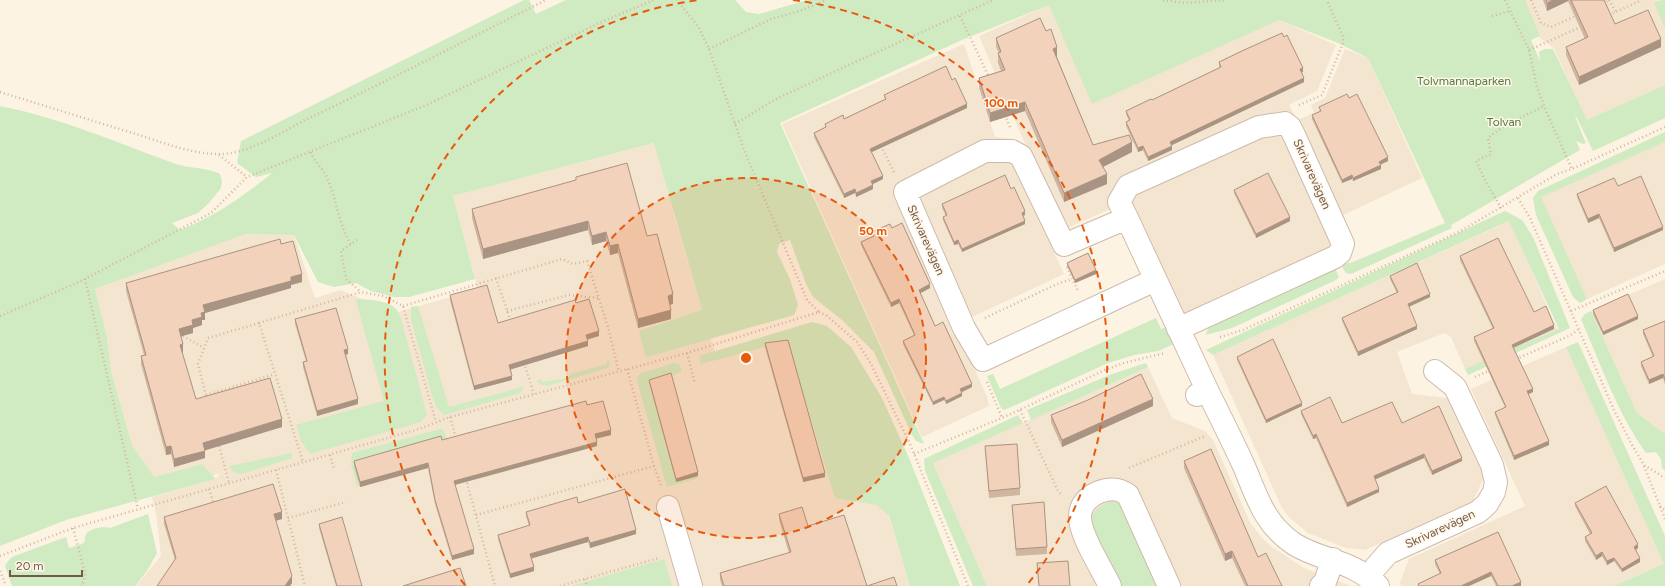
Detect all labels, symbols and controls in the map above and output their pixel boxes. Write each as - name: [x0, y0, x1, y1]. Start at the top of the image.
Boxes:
- park label: Tolvmannaparken: [1417, 74, 1511, 88]
- text: 100 m: [984, 96, 1018, 110]
- park label: Tolvan: [1487, 115, 1522, 129]
- street label: Skrivarevägen: [1290, 137, 1334, 212]
- street label: Skrivarevägen: [904, 203, 948, 278]
- text: 50 m: [859, 224, 887, 238]
- centre of rings: [739, 351, 753, 365]
- street label: Skrivarevägen: [1403, 507, 1477, 551]
- scale bar: [10, 552, 82, 578]
- text: 20 m: [16, 559, 44, 573]

